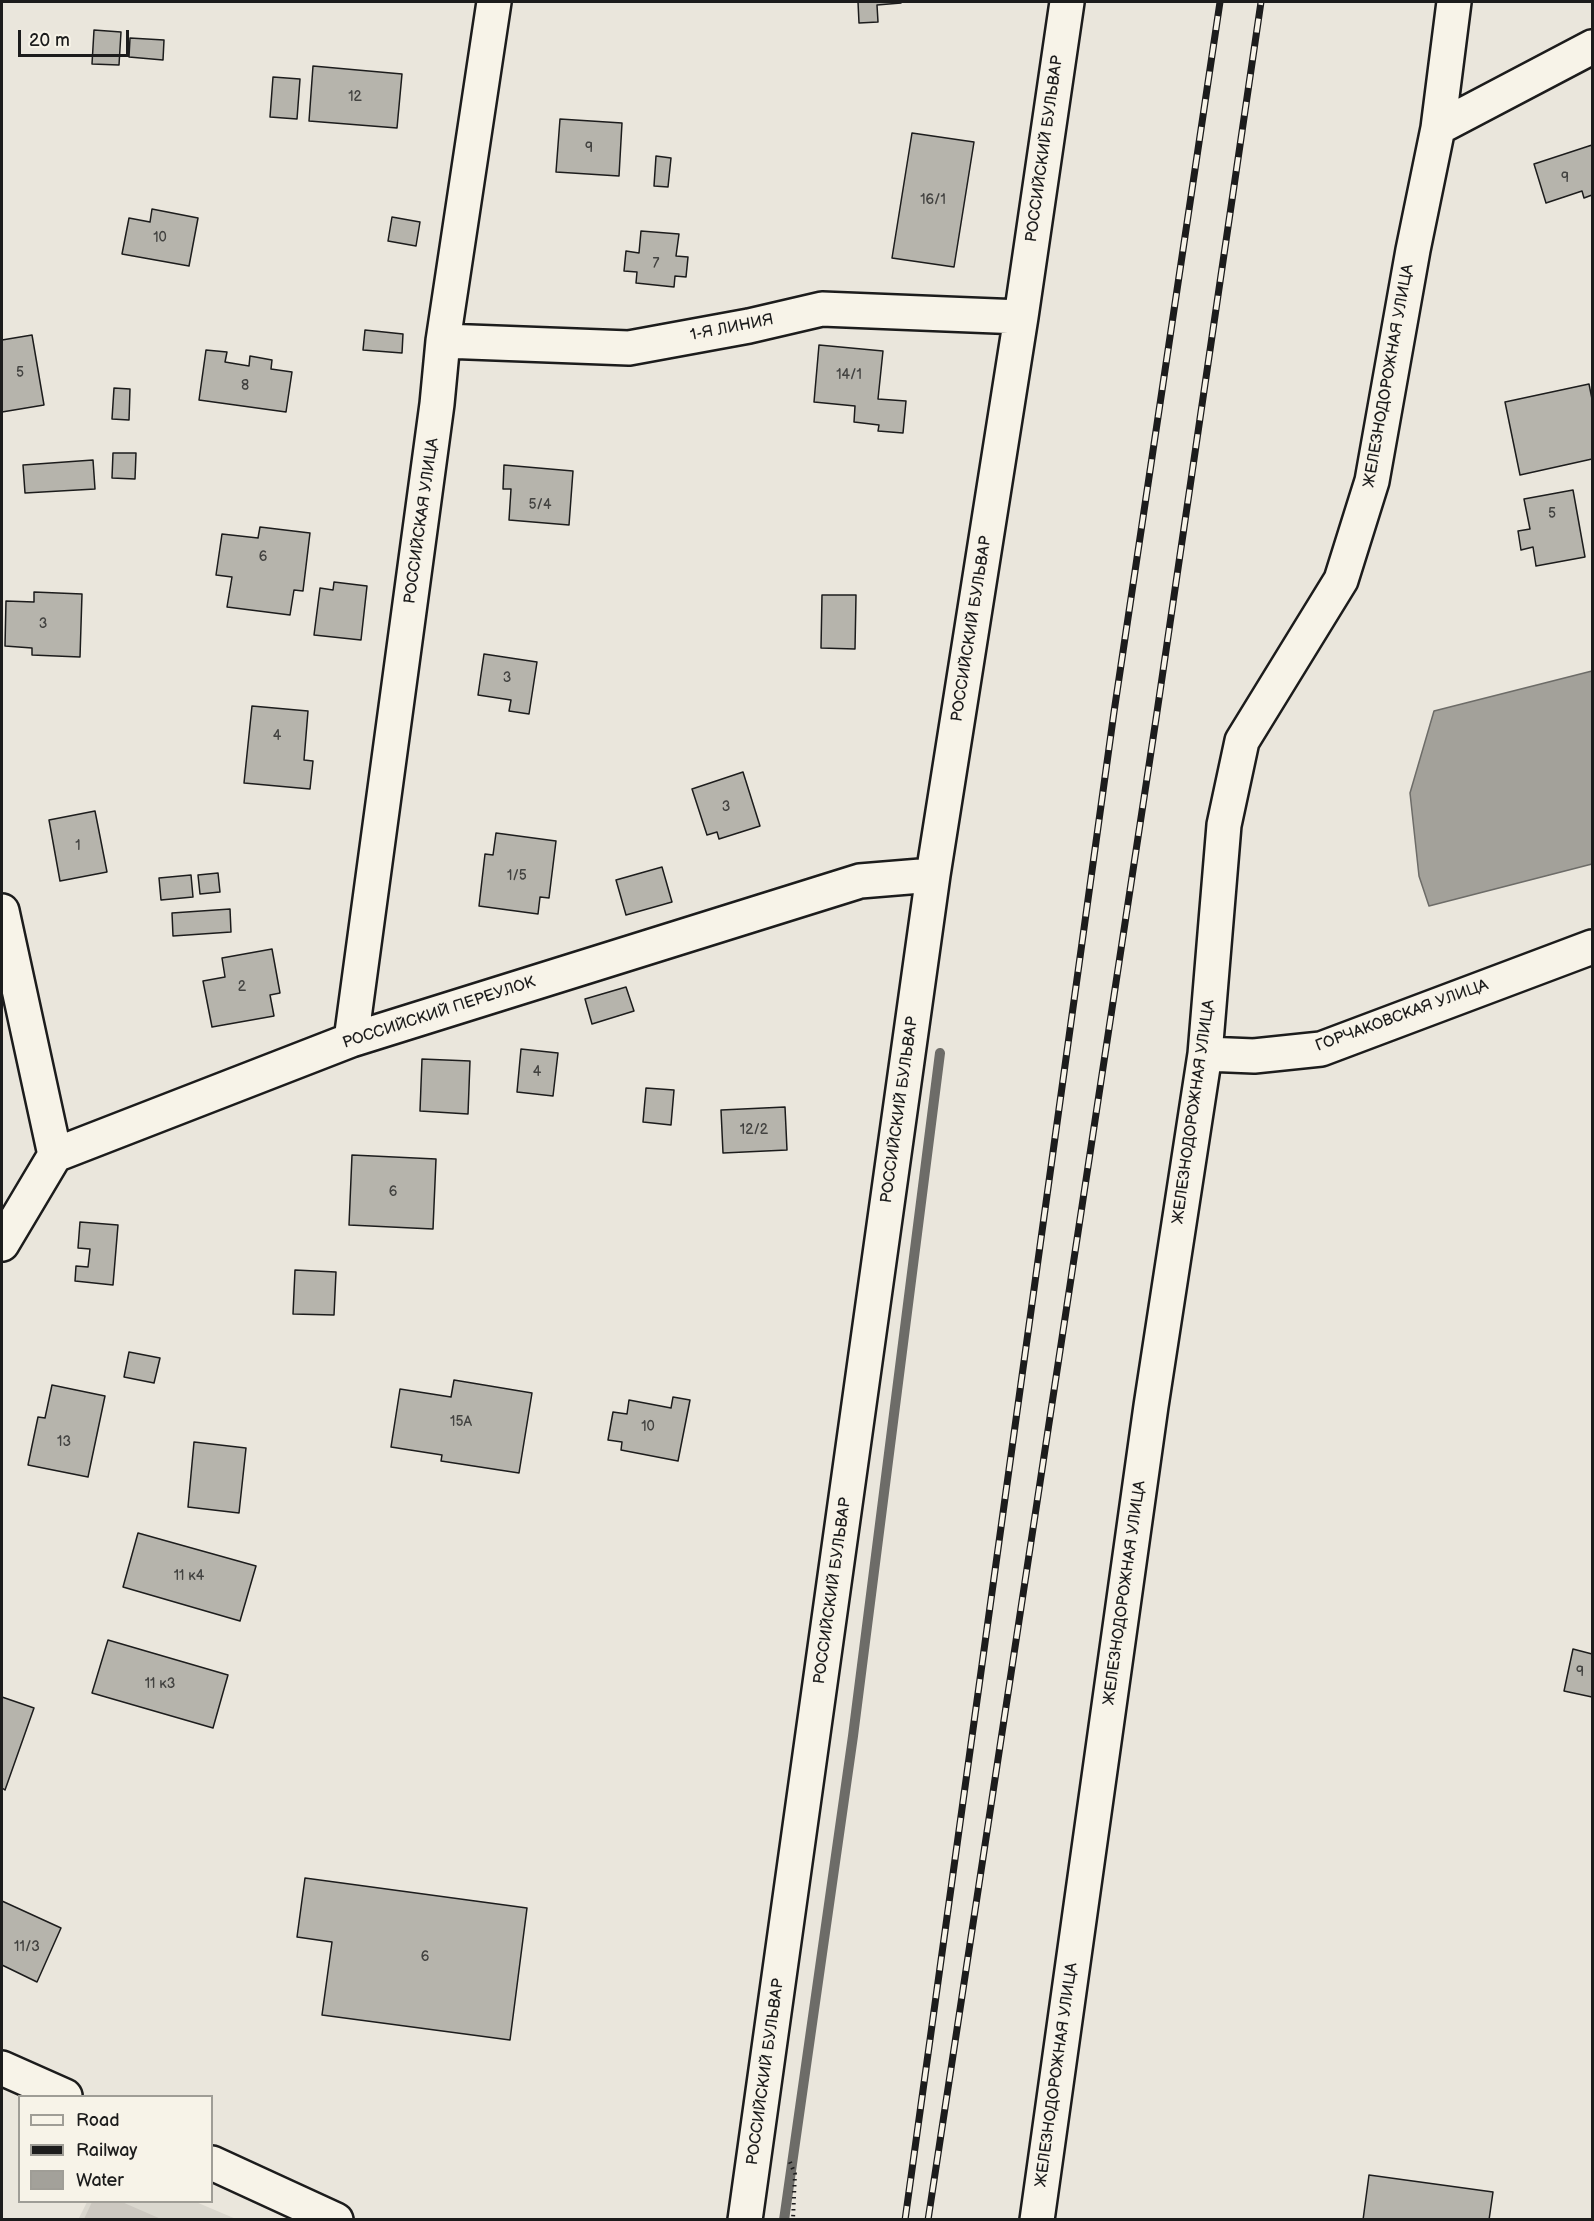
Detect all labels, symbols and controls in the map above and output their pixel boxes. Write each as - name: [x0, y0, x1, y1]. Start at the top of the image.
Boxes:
- scale bar: [21, 18, 132, 56]
- text: 20 m: [29, 30, 70, 51]
- street label: РОССИЙСКИЙ БУЛЬВАР: [1022, 54, 1068, 244]
- house number: 12: [348, 89, 362, 105]
- house number: 9: [585, 140, 593, 156]
- house number: 9: [1561, 170, 1569, 186]
- house number: 16/1: [920, 192, 946, 208]
- house number: 10: [153, 230, 167, 246]
- house number: 7: [653, 256, 659, 272]
- street label: ЖЕЛЕЗНОДОРОЖНАЯ УЛИЦА: [1360, 263, 1418, 489]
- street label: 1-Я ЛИНИЯ: [689, 311, 775, 345]
- house number: 5: [16, 365, 24, 381]
- house number: 14/1: [836, 367, 862, 383]
- house number: 8: [241, 378, 249, 394]
- street label: РОССИЙСКАЯ УЛИЦА: [401, 437, 443, 605]
- house number: 5/4: [529, 497, 551, 513]
- house number: 5: [1548, 506, 1556, 522]
- street label: РОССИЙСКИЙ БУЛЬВАР: [948, 535, 996, 723]
- house number: 6: [259, 549, 267, 565]
- house number: 3: [39, 616, 47, 632]
- house number: 3: [503, 670, 511, 686]
- house number: 4: [273, 728, 281, 744]
- house number: 3: [722, 799, 730, 815]
- house number: 1: [75, 838, 81, 854]
- house number: 1/5: [507, 868, 527, 884]
- street label: РОССИЙСКИЙ ПЕРЕУЛОК: [340, 973, 538, 1053]
- street label: ГОРЧАКОВСКАЯ УЛИЦА: [1313, 976, 1491, 1056]
- house number: 2: [238, 979, 246, 995]
- street label: ЖЕЛЕЗНОДОРОЖНАЯ УЛИЦА: [1169, 999, 1219, 1225]
- street label: РОССИЙСКИЙ БУЛЬВАР: [877, 1015, 923, 1205]
- house number: 4: [533, 1064, 541, 1080]
- house number: 12/2: [740, 1122, 768, 1138]
- house number: 6: [389, 1184, 397, 1200]
- house number: 15А: [450, 1414, 472, 1430]
- house number: 10: [641, 1419, 655, 1435]
- house number: 13: [57, 1434, 71, 1450]
- street label: ЖЕЛЕЗНОДОРОЖНАЯ УЛИЦА: [1100, 1480, 1150, 1706]
- street label: РОССИЙСКИЙ БУЛЬВАР: [810, 1496, 856, 1686]
- house number: 11 к4: [174, 1568, 204, 1584]
- house number: 9: [1576, 1664, 1584, 1680]
- house number: 11 к3: [145, 1676, 175, 1692]
- house number: 11/3: [14, 1939, 40, 1955]
- house number: 6: [421, 1949, 429, 1965]
- street label: ЖЕЛЕЗНОДОРОЖНАЯ УЛИЦА: [1032, 1962, 1082, 2188]
- street label: РОССИЙСКИЙ БУЛЬВАР: [743, 1977, 789, 2167]
- legend: [18, 2095, 213, 2203]
- text: Road: [76, 2110, 120, 2131]
- text: Railway: [76, 2140, 138, 2161]
- text: Water: [76, 2170, 124, 2191]

